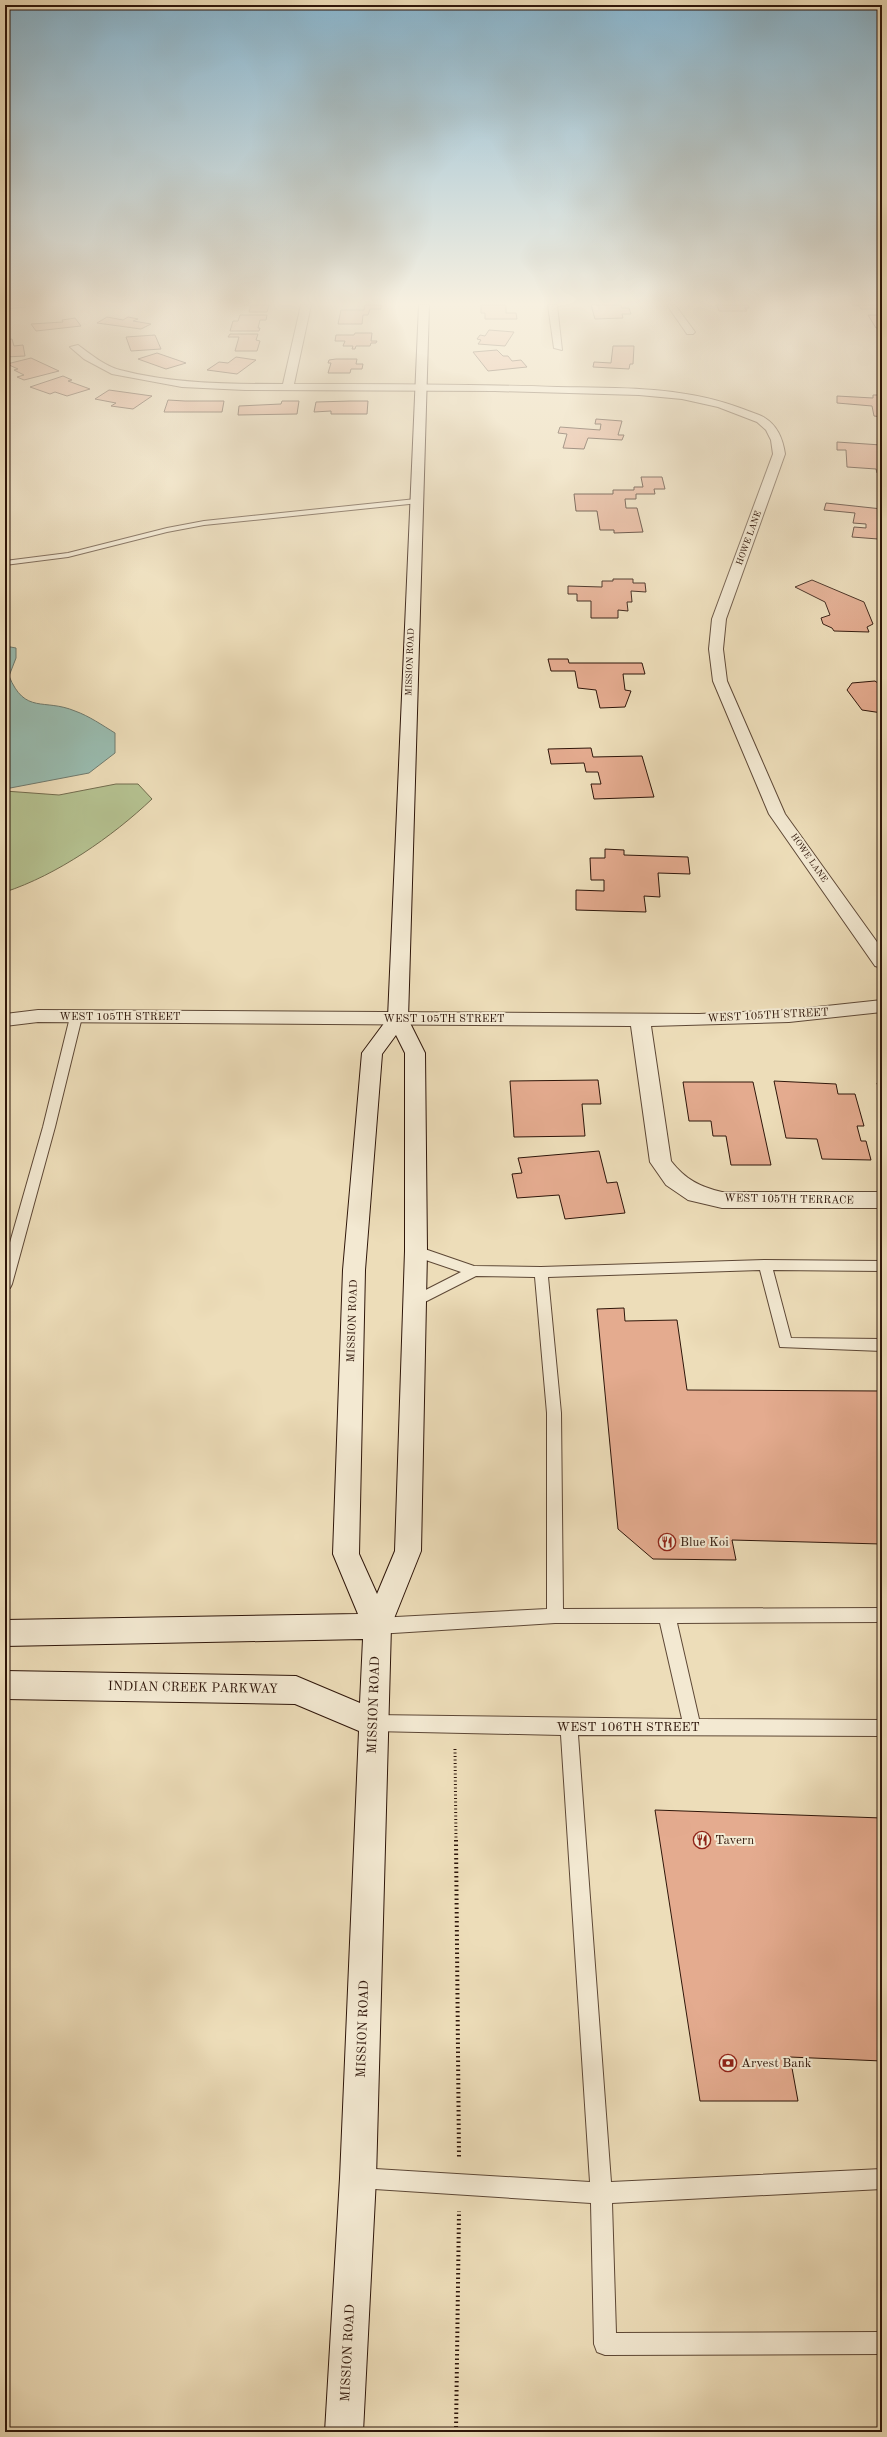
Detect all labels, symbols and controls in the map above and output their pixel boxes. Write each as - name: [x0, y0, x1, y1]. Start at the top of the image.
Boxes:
- street label: HOWE LANE: [735, 510, 763, 566]
- street label: MISSION ROAD: [404, 628, 416, 696]
- street label: HOWE LANE: [789, 832, 829, 884]
- street label: WEST 105TH STREET: [707, 1007, 829, 1025]
- street label: WEST 105TH STREET: [59, 1012, 181, 1023]
- street label: WEST 105TH STREET: [383, 1014, 505, 1025]
- street label: WEST 105TH TERRACE: [724, 1193, 854, 1207]
- street label: MISSION ROAD: [346, 1279, 360, 1363]
- restaurant icon: Blue Koi: [657, 1532, 677, 1552]
- place label: Blue Koi: [680, 1536, 729, 1549]
- street label: MISSION ROAD: [366, 1656, 382, 1754]
- street label: INDIAN CREEK PARKWAY: [108, 1680, 279, 1696]
- street label: WEST 106TH STREET: [556, 1721, 700, 1734]
- restaurant icon: Tavern: [692, 1830, 712, 1850]
- place label: Tavern: [715, 1834, 754, 1847]
- street label: MISSION ROAD: [355, 1980, 371, 2078]
- bank icon: Arvest Bank: [718, 2053, 738, 2073]
- place label: Arvest Bank: [741, 2057, 812, 2070]
- street label: MISSION ROAD: [339, 2304, 357, 2402]

